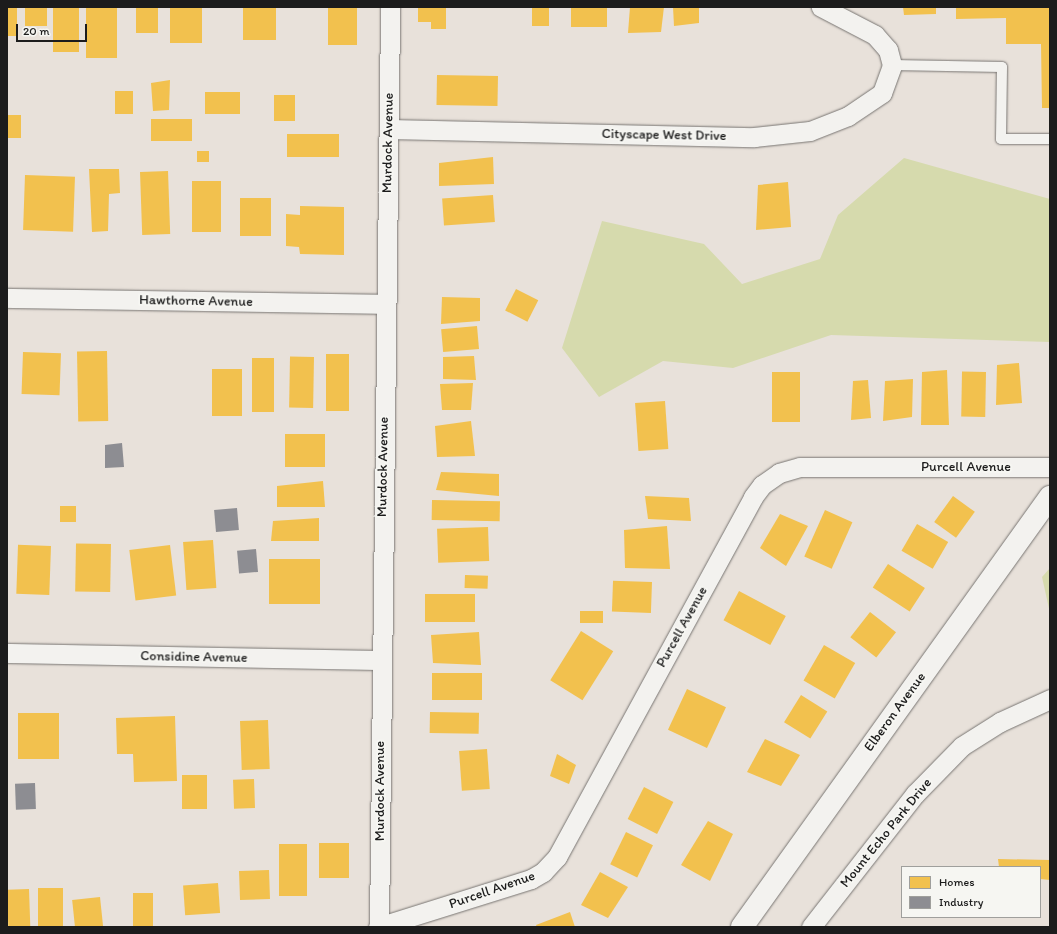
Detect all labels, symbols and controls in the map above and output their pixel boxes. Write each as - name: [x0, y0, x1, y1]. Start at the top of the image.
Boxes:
- scale bar: [18, 16, 89, 42]
- text: 20 m: [23, 24, 50, 38]
- street label: Murdock Avenue: [379, 93, 397, 193]
- street label: Cityscape West Drive: [601, 126, 727, 144]
- street label: Hawthorne Avenue: [139, 292, 253, 310]
- street label: Murdock Avenue: [374, 417, 392, 517]
- street label: Purcell Avenue: [921, 459, 1011, 475]
- street label: Purcell Avenue: [653, 584, 711, 670]
- street label: Considine Avenue: [141, 648, 247, 666]
- street label: Elberon Avenue: [861, 669, 929, 755]
- street label: Murdock Avenue: [372, 741, 388, 841]
- street label: Mount Echo Park Drive: [837, 775, 935, 891]
- legend: [901, 866, 1041, 918]
- street label: Purcell Avenue: [447, 868, 537, 912]
- text: Homes: [939, 875, 975, 889]
- text: Industry: [939, 895, 983, 909]

